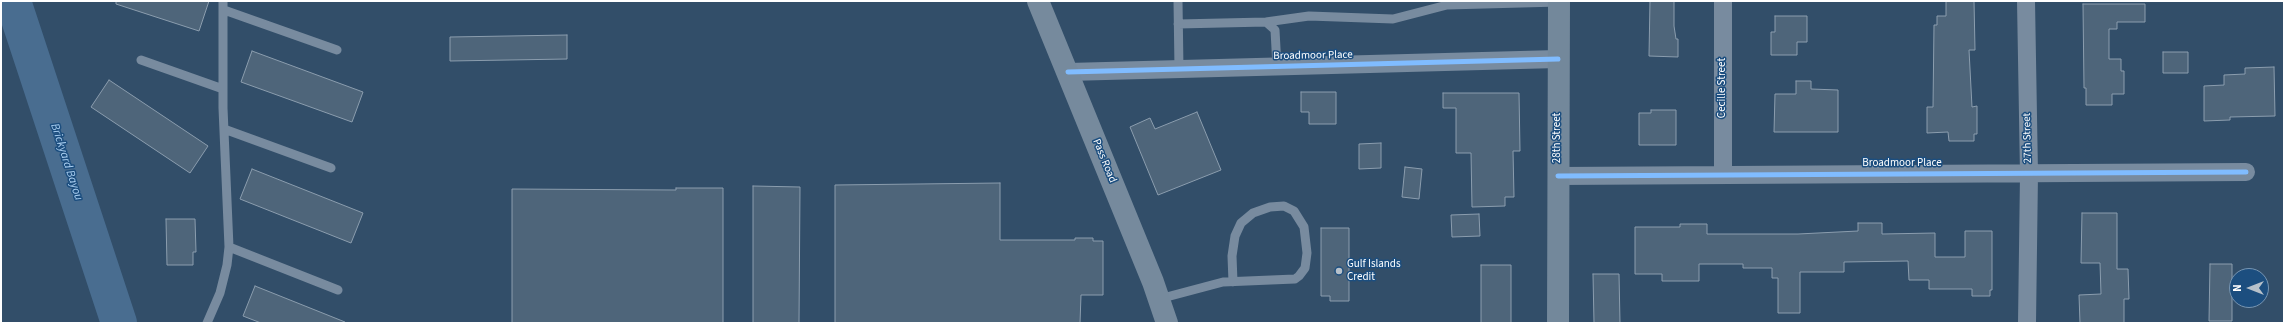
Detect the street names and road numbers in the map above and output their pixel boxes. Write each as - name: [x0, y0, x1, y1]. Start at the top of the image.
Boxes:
- street label: Broadmoor Place: [1273, 49, 1353, 63]
- street label: Cecille Street: [1716, 58, 1730, 118]
- street label: 28th Street: [1551, 113, 1565, 163]
- street label: 27th Street: [2021, 113, 2035, 163]
- street label: Pass Road: [1089, 137, 1119, 185]
- street label: Broadmoor Place: [1862, 157, 1942, 171]

